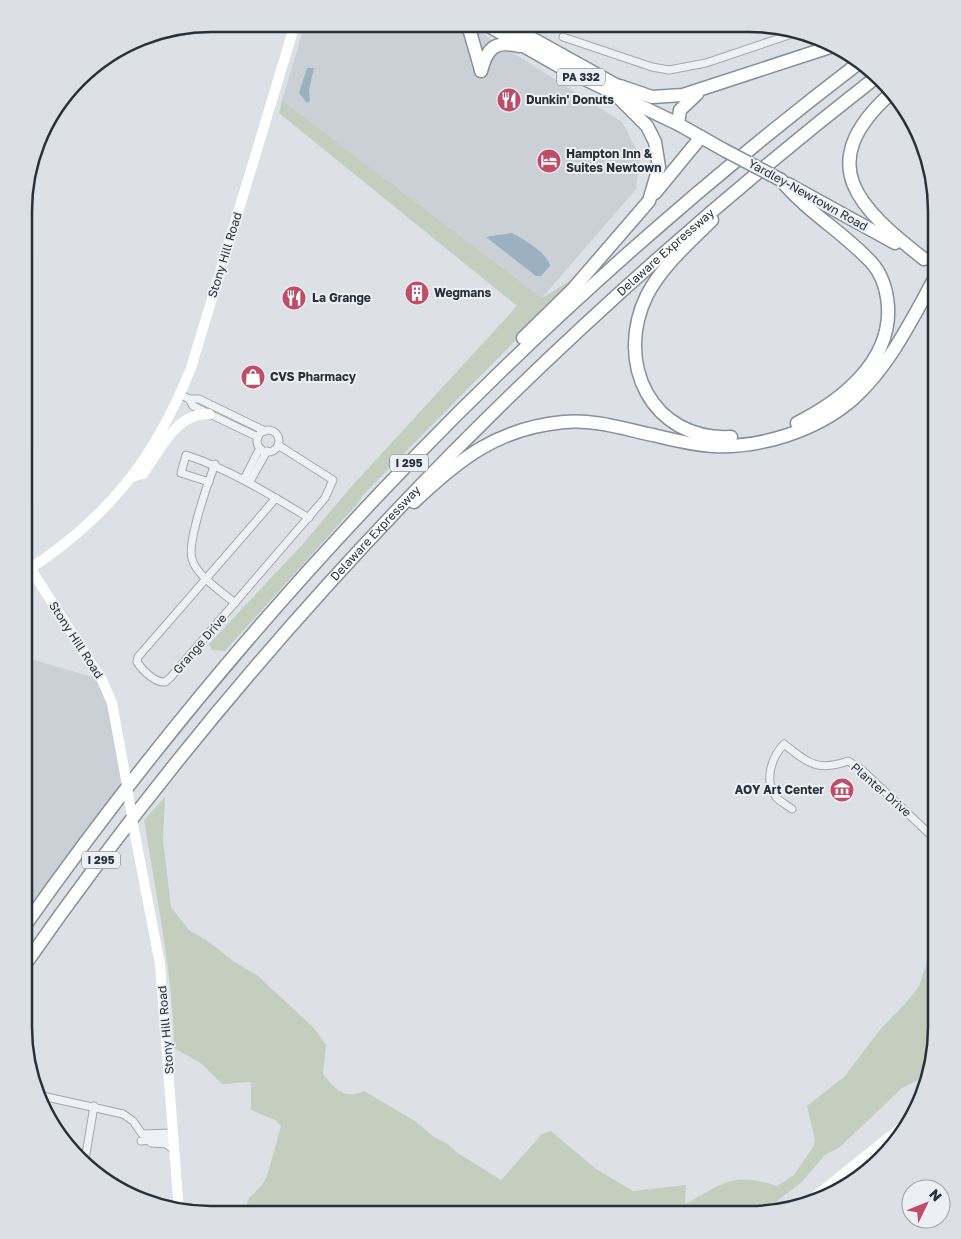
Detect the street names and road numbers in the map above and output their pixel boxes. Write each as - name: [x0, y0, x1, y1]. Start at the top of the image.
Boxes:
- road number: PA 332: [557, 68, 605, 86]
- street label: Yardley-Newtown Road: [746, 155, 871, 234]
- street label: Delaware Expressway: [613, 205, 717, 299]
- street label: Stony Hill Road: [204, 210, 245, 299]
- road number: I 295: [390, 454, 428, 472]
- street label: Delaware Expressway: [327, 482, 424, 584]
- street label: Stony Hill Road: [46, 598, 107, 681]
- street label: Grange Drive: [170, 611, 230, 677]
- street label: Planter Drive: [848, 759, 915, 820]
- road number: I 295: [82, 852, 120, 868]
- street label: Stony Hill Road: [154, 985, 177, 1075]

